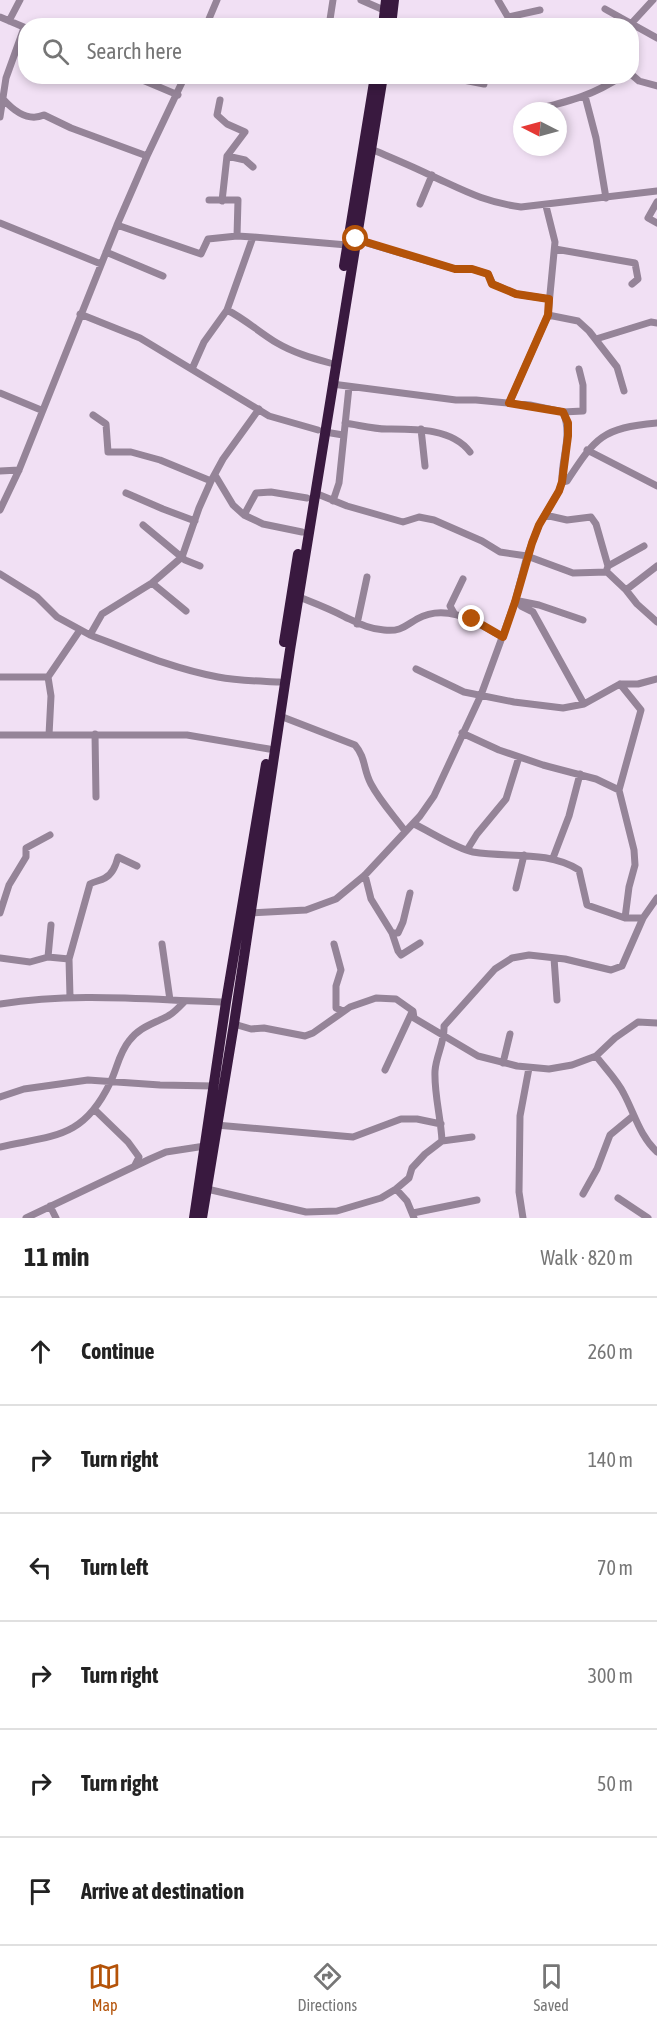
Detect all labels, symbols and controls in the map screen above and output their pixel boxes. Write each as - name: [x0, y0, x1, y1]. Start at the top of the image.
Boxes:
- search box: [18, 18, 639, 84]
- icon: search: [39, 35, 72, 68]
- text: Search here: [87, 38, 182, 64]
- north arrow: [513, 102, 567, 156]
- route start: [342, 225, 368, 251]
- route end: [458, 605, 484, 631]
- text: 11 min: [24, 1242, 89, 1272]
- text: Walk · 820 m: [541, 1246, 633, 1269]
- icon: ahead: [24, 1335, 57, 1368]
- text: Continue: [81, 1338, 155, 1364]
- text: 260 m: [588, 1340, 633, 1363]
- icon: right: [24, 1443, 57, 1476]
- text: Turn right: [81, 1446, 158, 1472]
- text: 140 m: [588, 1448, 633, 1471]
- icon: left: [24, 1551, 57, 1584]
- text: Turn left: [81, 1554, 148, 1580]
- text: 70 m: [597, 1556, 633, 1579]
- icon: right: [24, 1659, 57, 1692]
- text: Turn right: [81, 1662, 158, 1688]
- text: 300 m: [588, 1664, 633, 1687]
- icon: right: [24, 1767, 57, 1800]
- text: Turn right: [81, 1770, 158, 1796]
- text: 50 m: [597, 1772, 633, 1795]
- icon: arrive: [24, 1875, 57, 1908]
- text: Arrive at destination: [81, 1878, 244, 1904]
- tab: Map: [88, 1960, 121, 2014]
- tab: Directions: [297, 1960, 357, 2014]
- tab: Saved: [533, 1960, 569, 2014]

